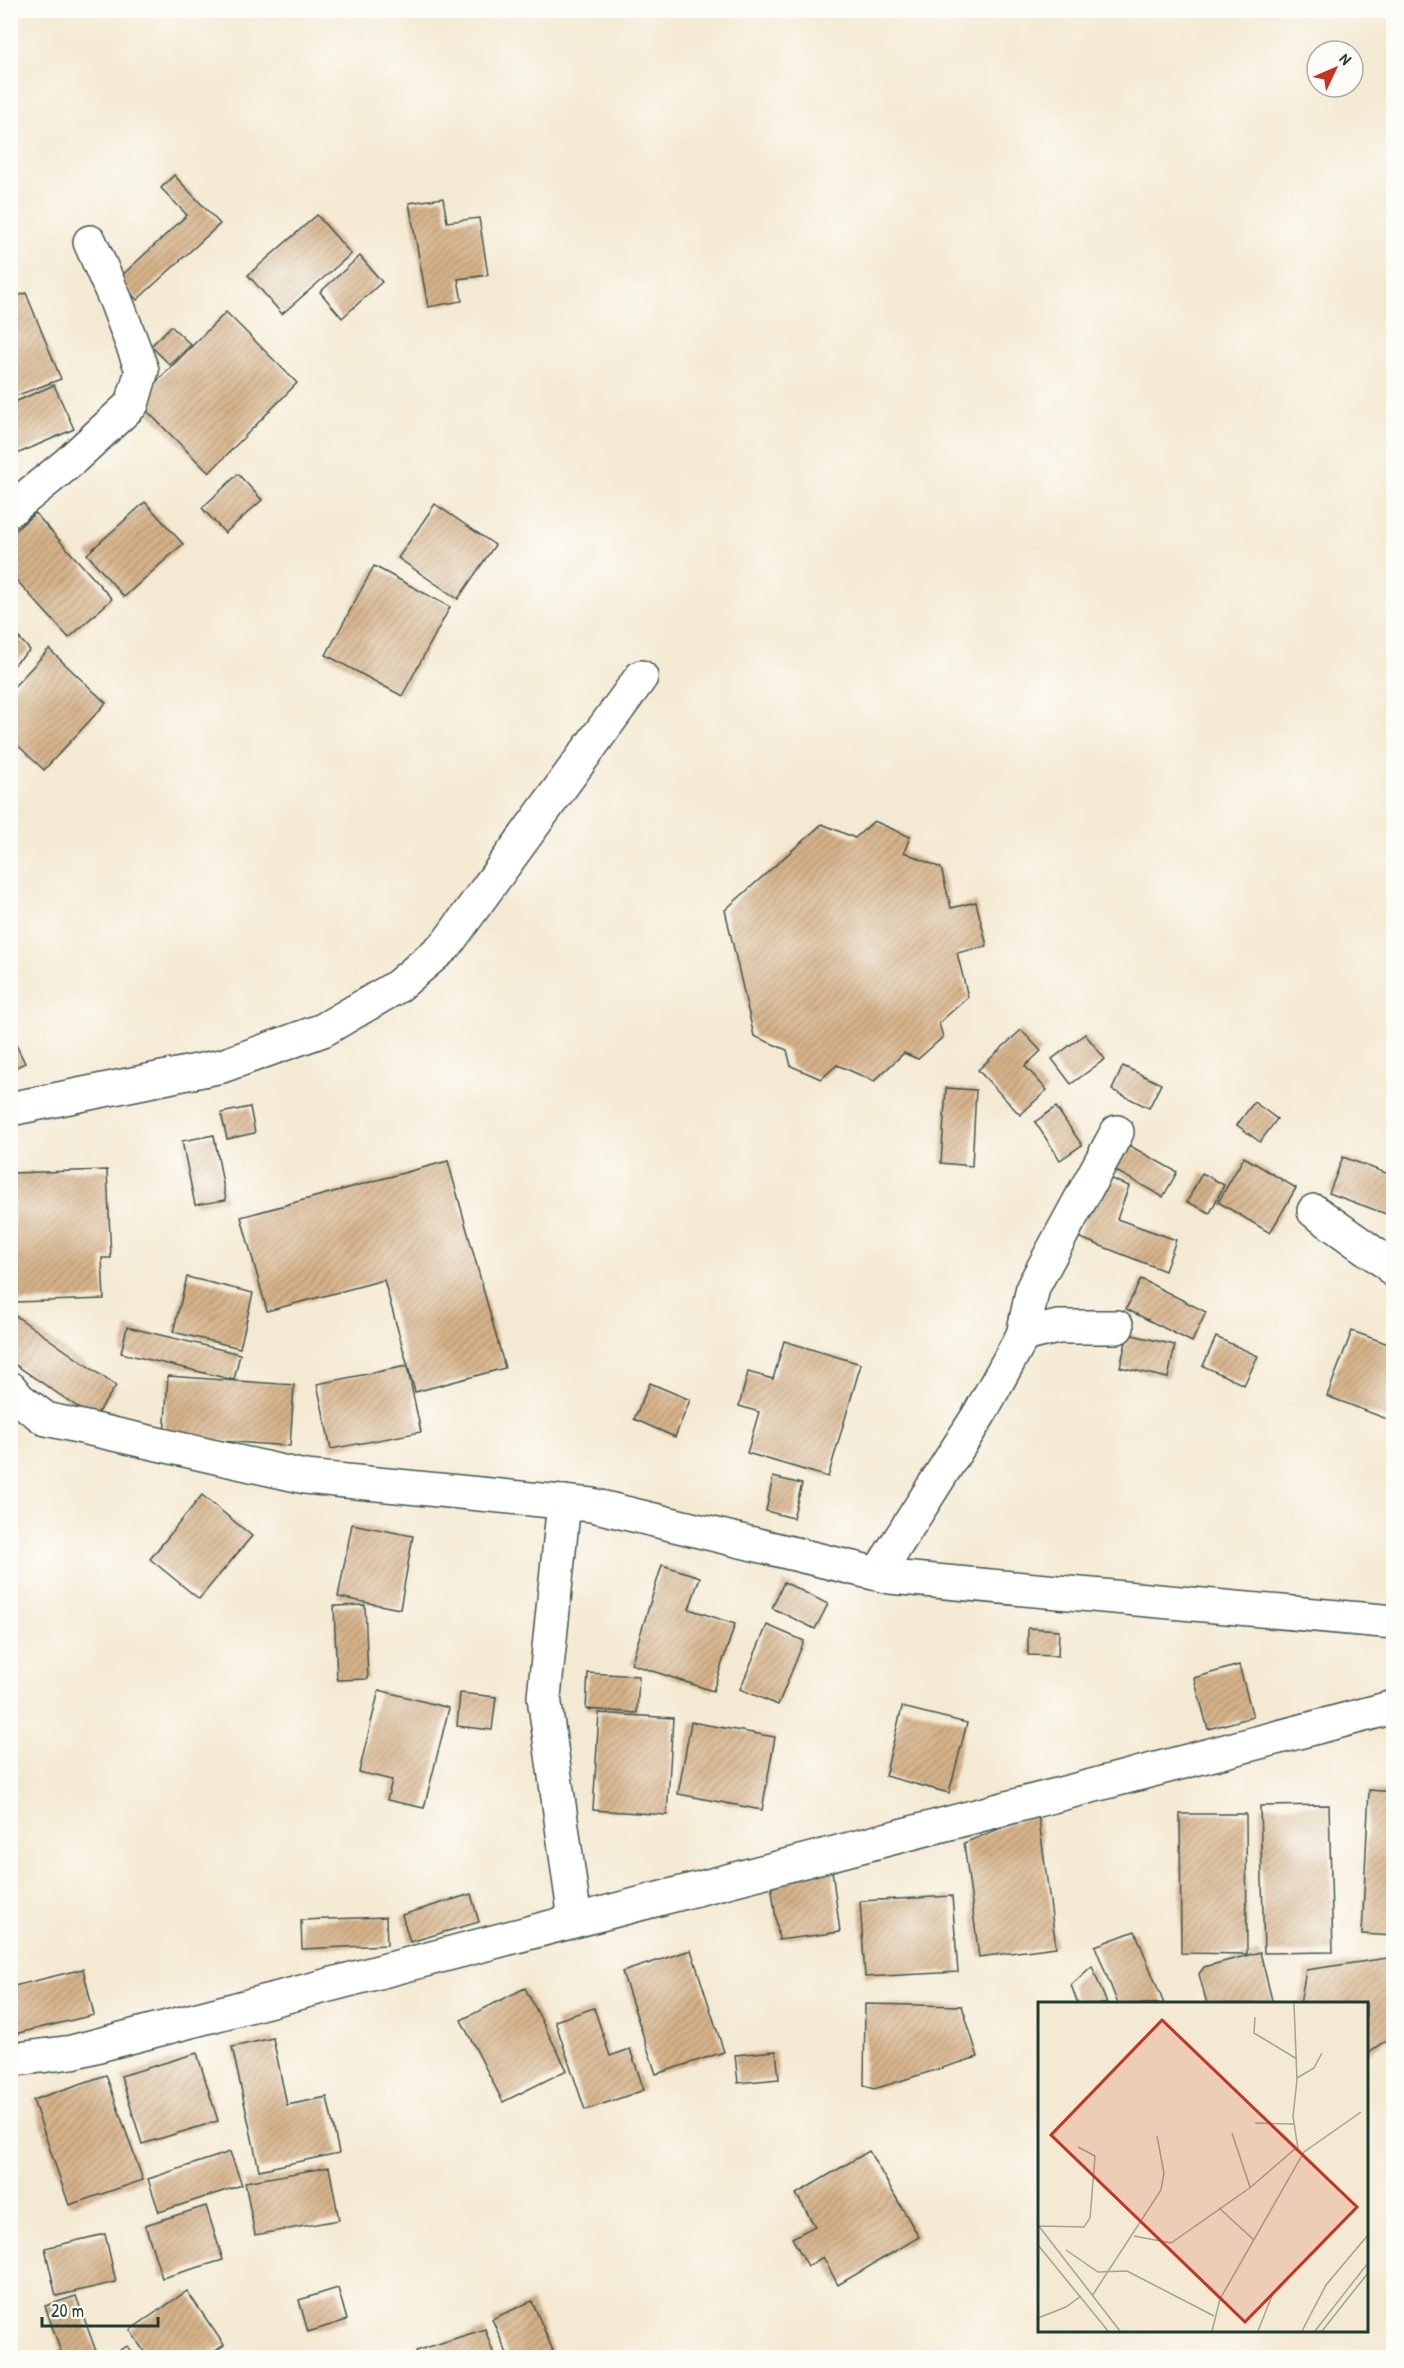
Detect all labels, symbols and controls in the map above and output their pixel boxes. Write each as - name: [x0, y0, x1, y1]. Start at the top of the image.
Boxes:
- north arrow: [1305, 39, 1365, 99]
- text: N: [1335, 48, 1357, 70]
- inset map: [1038, 2002, 1368, 2332]
- scale bar: [42, 2290, 158, 2328]
- text: 20 m: [51, 2298, 84, 2323]

